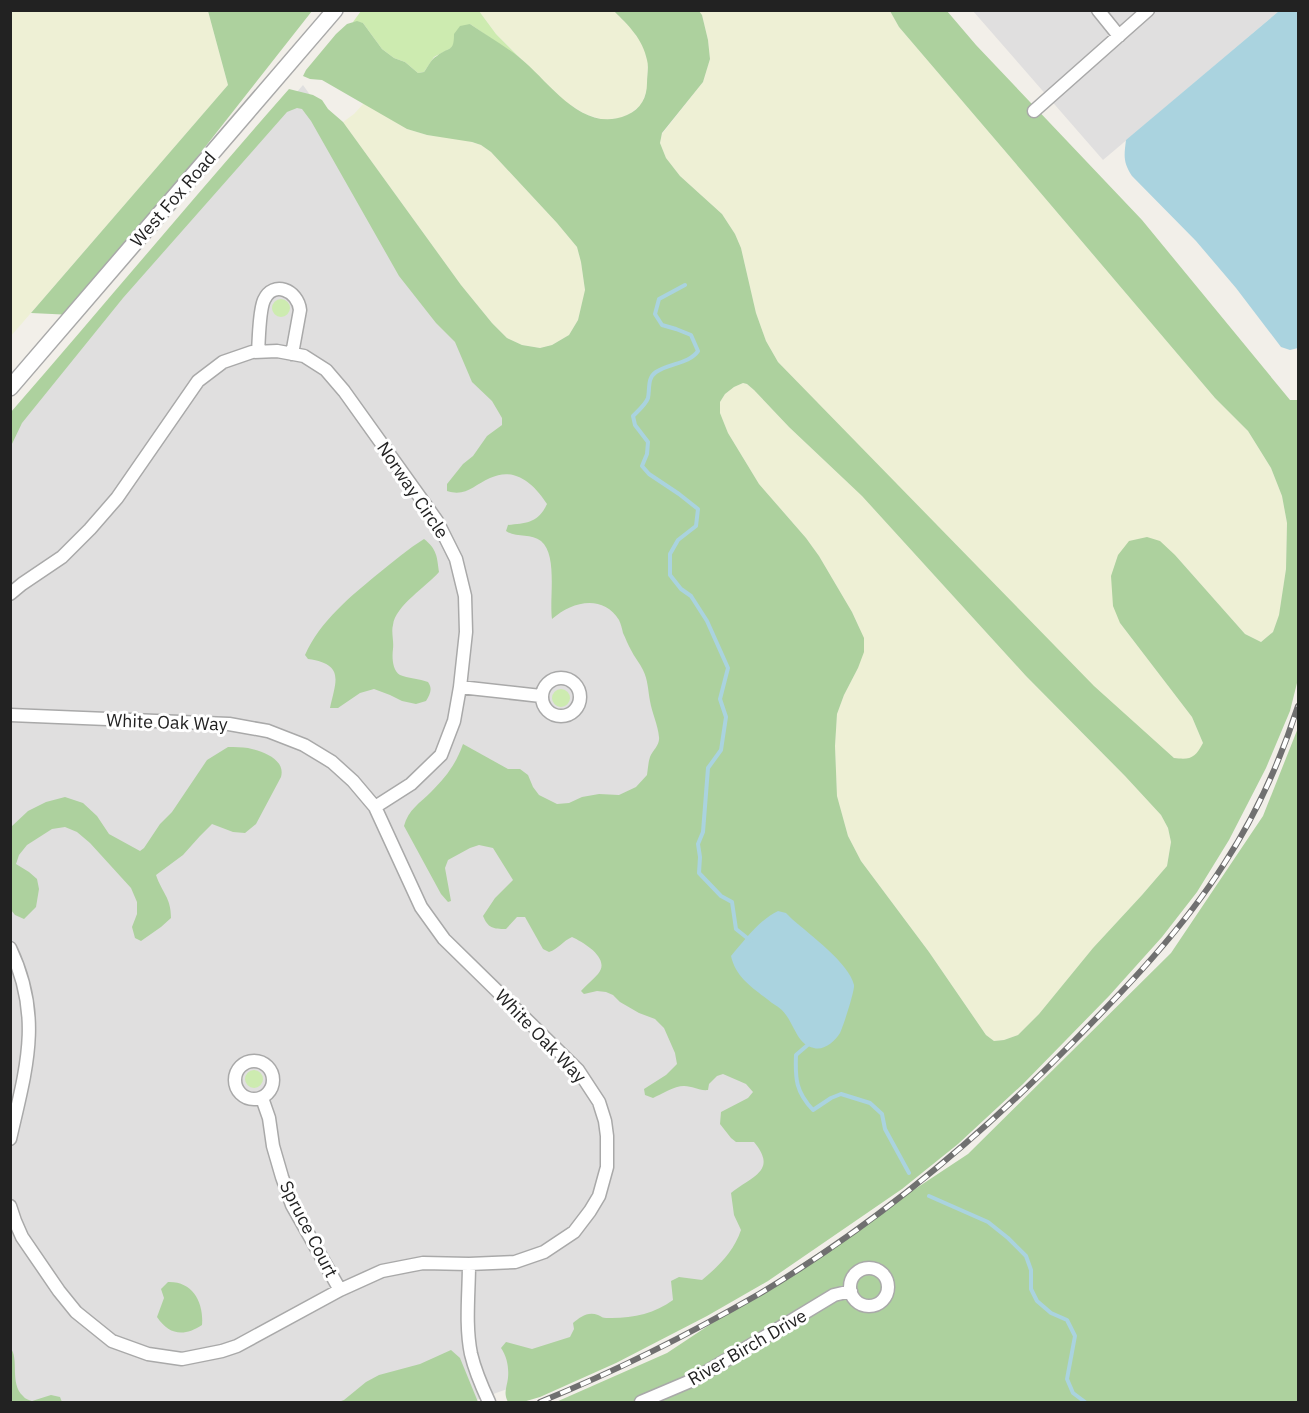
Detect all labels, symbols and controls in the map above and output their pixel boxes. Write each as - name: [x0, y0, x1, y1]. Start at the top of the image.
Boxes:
- street label: West Fox Road: [125, 147, 221, 251]
- street label: Norway Circle: [372, 437, 454, 543]
- street label: White Oak Way: [106, 708, 228, 736]
- street label: White Oak Way: [490, 984, 592, 1088]
- street label: Spruce Court: [275, 1177, 343, 1281]
- street label: River Birch Drive: [683, 1304, 811, 1390]

